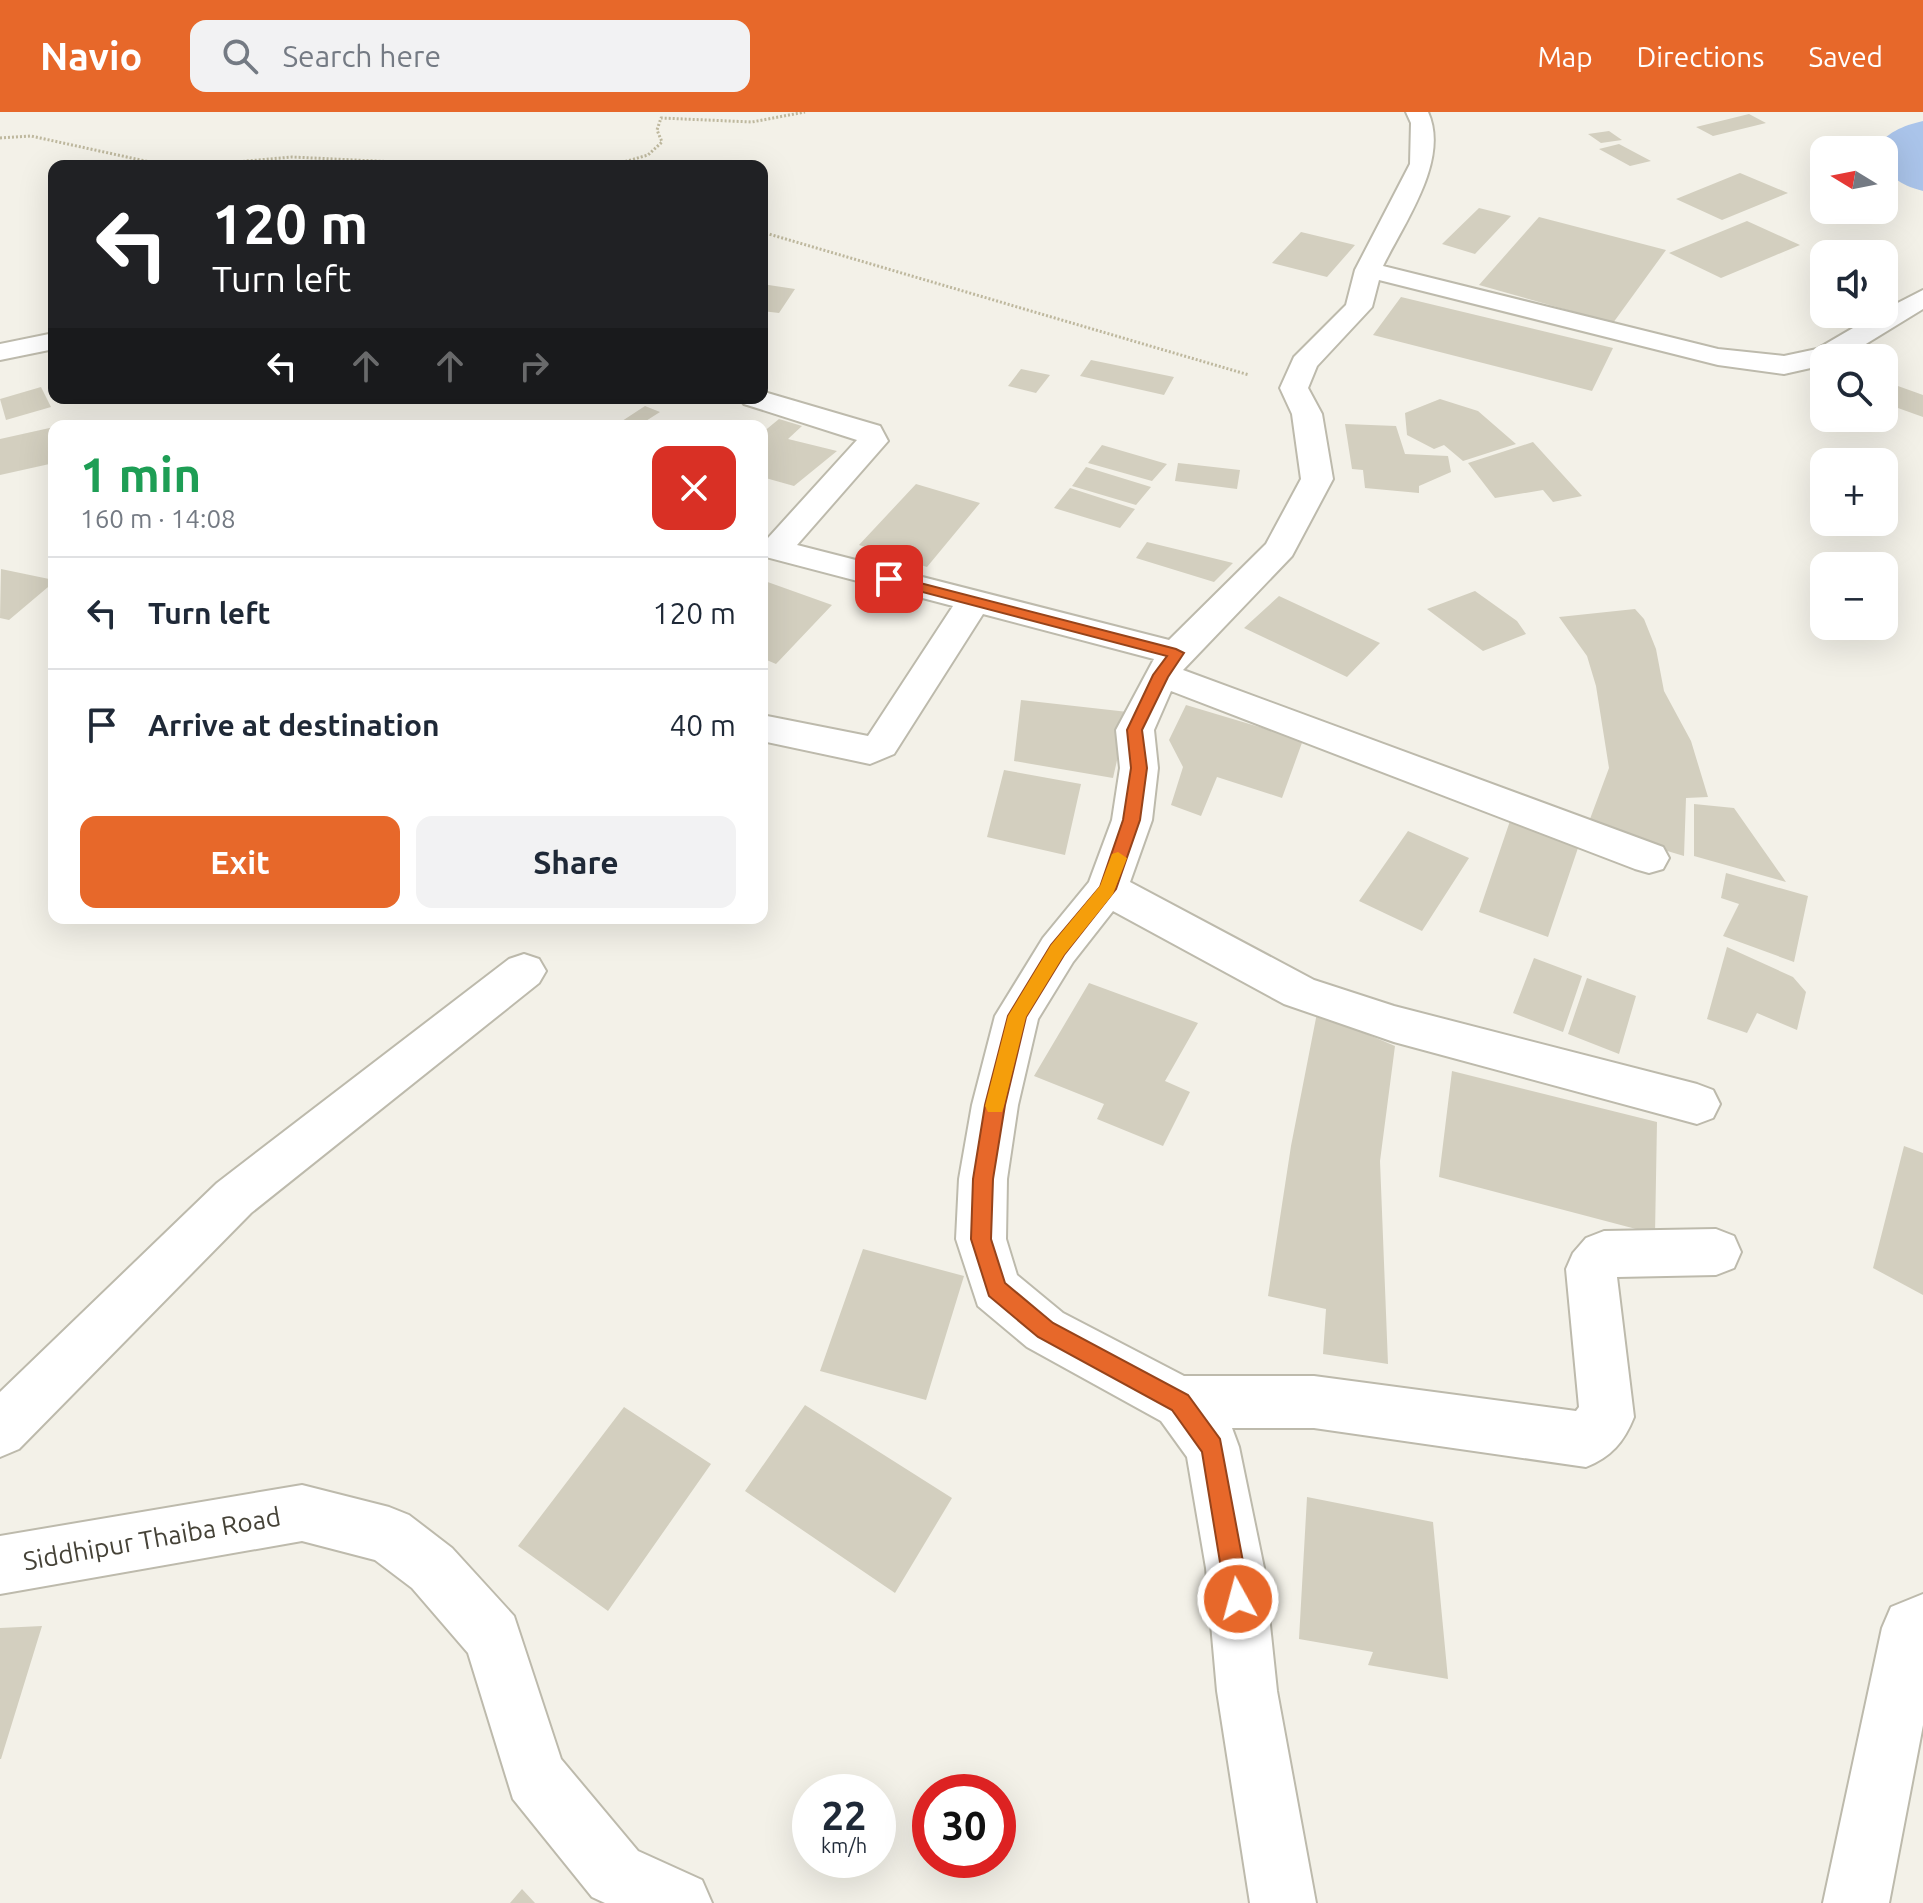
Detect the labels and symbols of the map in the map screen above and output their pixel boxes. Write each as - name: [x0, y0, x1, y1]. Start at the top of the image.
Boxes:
- north arrow: [1810, 136, 1898, 224]
- pin: [855, 545, 923, 613]
- street label: Siddhipur Thaiba Road: [21, 1502, 283, 1575]
- position arrow: [1196, 1557, 1280, 1641]
- speed limit sign: 30: [912, 1774, 1016, 1878]

